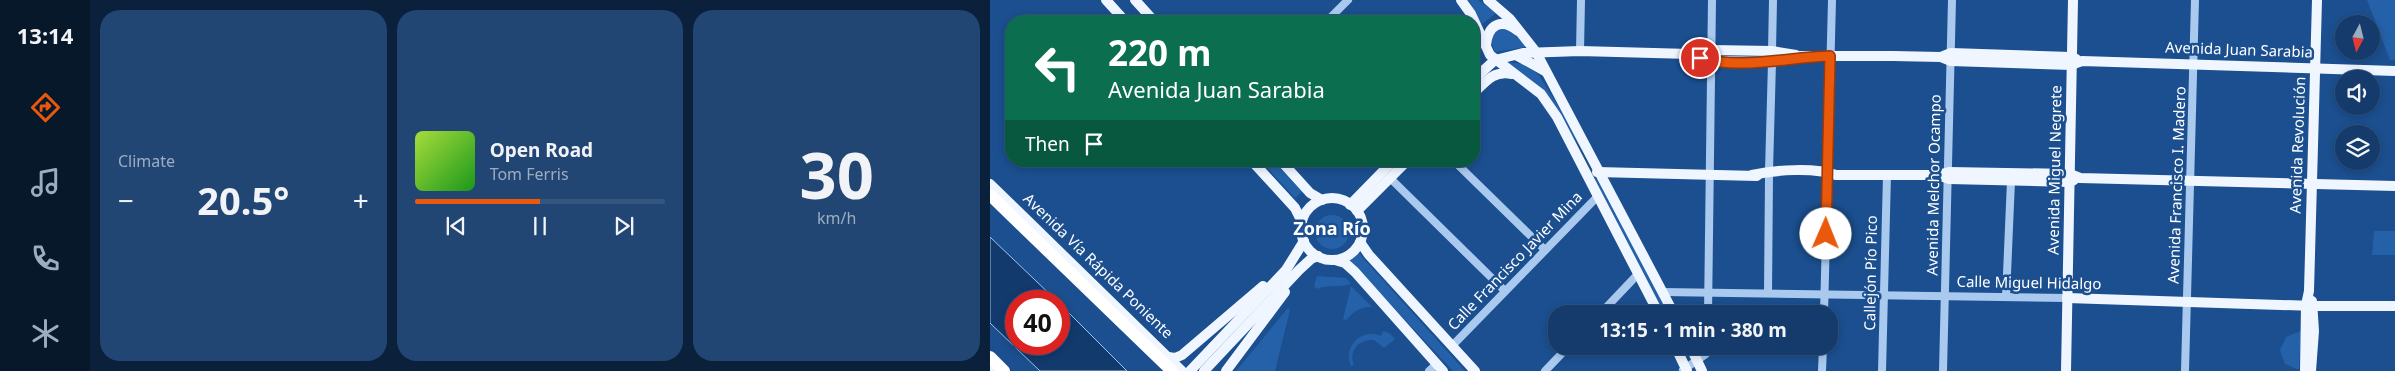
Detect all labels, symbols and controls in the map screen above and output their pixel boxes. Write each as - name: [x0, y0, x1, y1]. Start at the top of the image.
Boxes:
- north arrow: [2335, 15, 2380, 60]
- map controls: [2335, 15, 2380, 170]
- text: 13:14: [17, 20, 73, 50]
- text: 220 m: [1108, 29, 1211, 76]
- icon: left: [1025, 35, 1090, 100]
- street label: Avenida Juan Sarabia: [2165, 36, 2313, 62]
- pin: [1679, 37, 1721, 79]
- icon: arrive: [1686, 44, 1714, 72]
- button: sound: [2335, 70, 2380, 115]
- text: Avenida Juan Sarabia: [1108, 74, 1325, 104]
- street label: Avenida Revolución: [2285, 76, 2309, 214]
- street label: Avenida Miguel Negrete: [2043, 85, 2065, 255]
- street label: Avenida Francisco I. Madero: [2163, 86, 2189, 284]
- icon: directions: [28, 90, 63, 125]
- street label: Avenida Melchor Ocampo: [1921, 94, 1945, 276]
- button: layers: [2335, 125, 2380, 170]
- text: 30: [799, 130, 874, 218]
- icon: arrive: [1080, 130, 1108, 158]
- text: Then: [1025, 131, 1070, 157]
- text: Open Road: [490, 137, 593, 163]
- text: Climate: [118, 150, 175, 172]
- text: Tom Ferris: [490, 163, 569, 185]
- icon: music: [28, 165, 63, 200]
- text: 20.5°: [197, 174, 289, 226]
- text: −: [118, 181, 134, 219]
- text: +: [353, 181, 369, 219]
- street label: Calle Francisco Javier Mina: [1443, 187, 1586, 334]
- street label: Avenida Vía Rápida Poniente: [1020, 188, 1178, 342]
- text: km/h: [817, 207, 856, 229]
- position arrow: [1799, 207, 1851, 259]
- icon: previous: [442, 212, 470, 240]
- icon: pause: [526, 212, 554, 240]
- icon: next: [610, 212, 638, 240]
- street label: Callejón Pío Pico: [1859, 215, 1881, 331]
- district label: Zona Río: [1293, 216, 1371, 240]
- icon: phone: [28, 241, 63, 276]
- street label: Calle Miguel Hidalgo: [1956, 271, 2102, 293]
- speed limit sign: 40: [1005, 290, 1070, 355]
- icon: climate: [28, 316, 63, 351]
- text: 13:15 · 1 min · 380 m: [1599, 317, 1787, 343]

